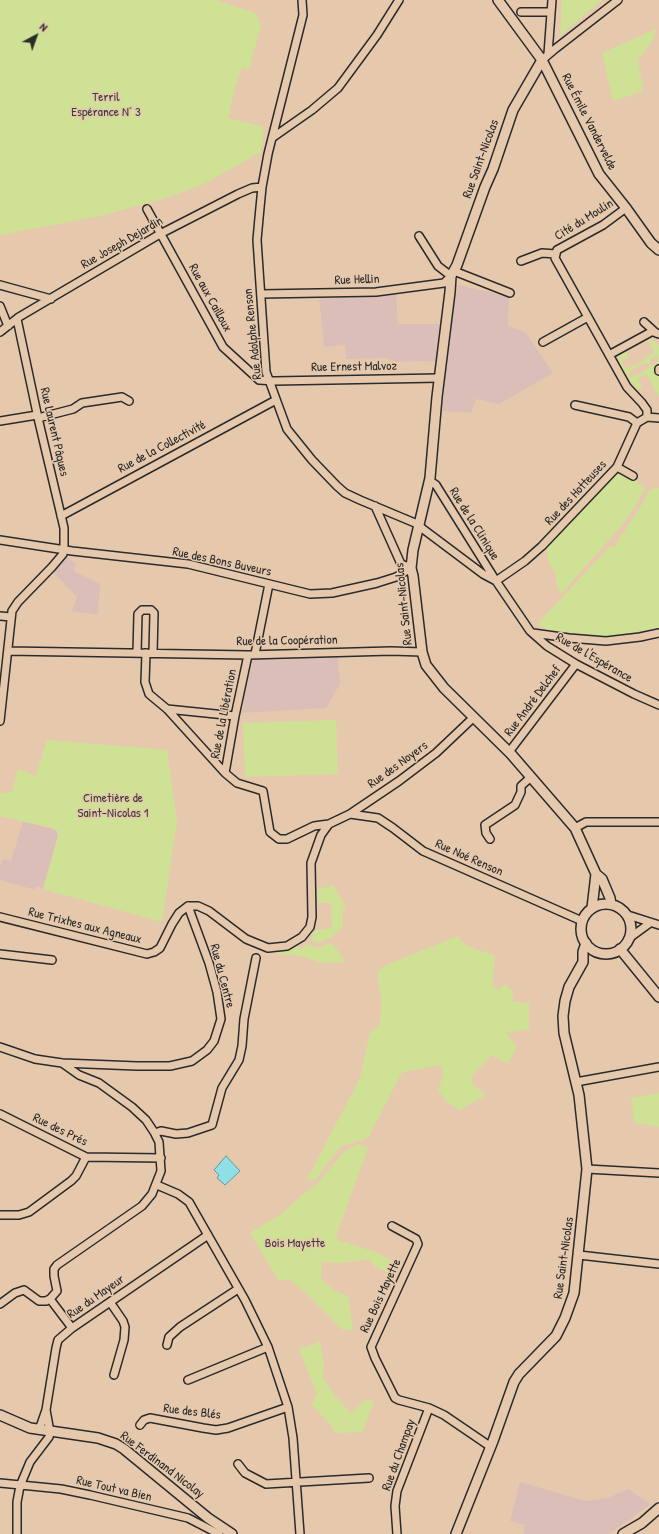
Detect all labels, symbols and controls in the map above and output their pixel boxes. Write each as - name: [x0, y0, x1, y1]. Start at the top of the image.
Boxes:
- north arrow: [16, 16, 56, 56]
- text: N: [37, 20, 51, 34]
- street label: Rue Émile Vandervelde: [558, 71, 620, 173]
- park label: Terril Espérance N° 3: [71, 90, 141, 121]
- street label: Rue Saint-Nicolas: [460, 118, 502, 200]
- street label: Cité du Moulin: [552, 196, 616, 244]
- street label: Rue Joseph Dejardin: [78, 213, 166, 273]
- street label: Rue aux Cailloux: [185, 261, 235, 335]
- street label: Rue Hellin: [334, 271, 380, 289]
- street label: Rue Adolphe Renson: [240, 288, 266, 380]
- street label: Rue Ernest Malvoz: [311, 358, 397, 376]
- street label: Rue Laurent Pâques: [36, 386, 72, 478]
- street label: Rue de la Collectivité: [115, 417, 209, 477]
- street label: Rue des Hotteuses: [542, 457, 610, 529]
- street label: Rue de la Clinique: [445, 485, 503, 563]
- street label: Rue des Bons Buveurs: [171, 544, 273, 580]
- street label: Rue Saint-Nicolas: [392, 562, 416, 646]
- street label: Rue de l'Espérance: [553, 630, 635, 686]
- street label: Rue de la Coopération: [236, 632, 338, 650]
- street label: Rue André Delchef: [501, 662, 565, 740]
- street label: Rue de la Libération: [208, 668, 240, 760]
- street label: Rue des Noyers: [365, 738, 431, 792]
- park label: Cimetière de Saint-Nicolas 1: [78, 791, 148, 822]
- street label: Rue Noé Renson: [433, 836, 505, 880]
- street label: Rue Trixhes aux Agneaux: [27, 904, 143, 948]
- street label: Rue du Centre: [206, 942, 238, 1010]
- street label: Rue des Prés: [30, 1110, 90, 1150]
- street label: Rue Saint-Nicolas: [551, 1216, 577, 1300]
- park label: Bois Mayette: [265, 1236, 325, 1252]
- street label: Rue Bois Mayette: [357, 1257, 405, 1335]
- street label: Rue du Mayeur: [64, 1272, 128, 1322]
- street label: Rue des Blés: [162, 1401, 222, 1423]
- street label: Rue du Champay: [379, 1417, 419, 1493]
- street label: Rue Ferdinand Nicolay: [117, 1428, 207, 1502]
- street label: Rue Tout va Bien: [75, 1473, 153, 1505]

